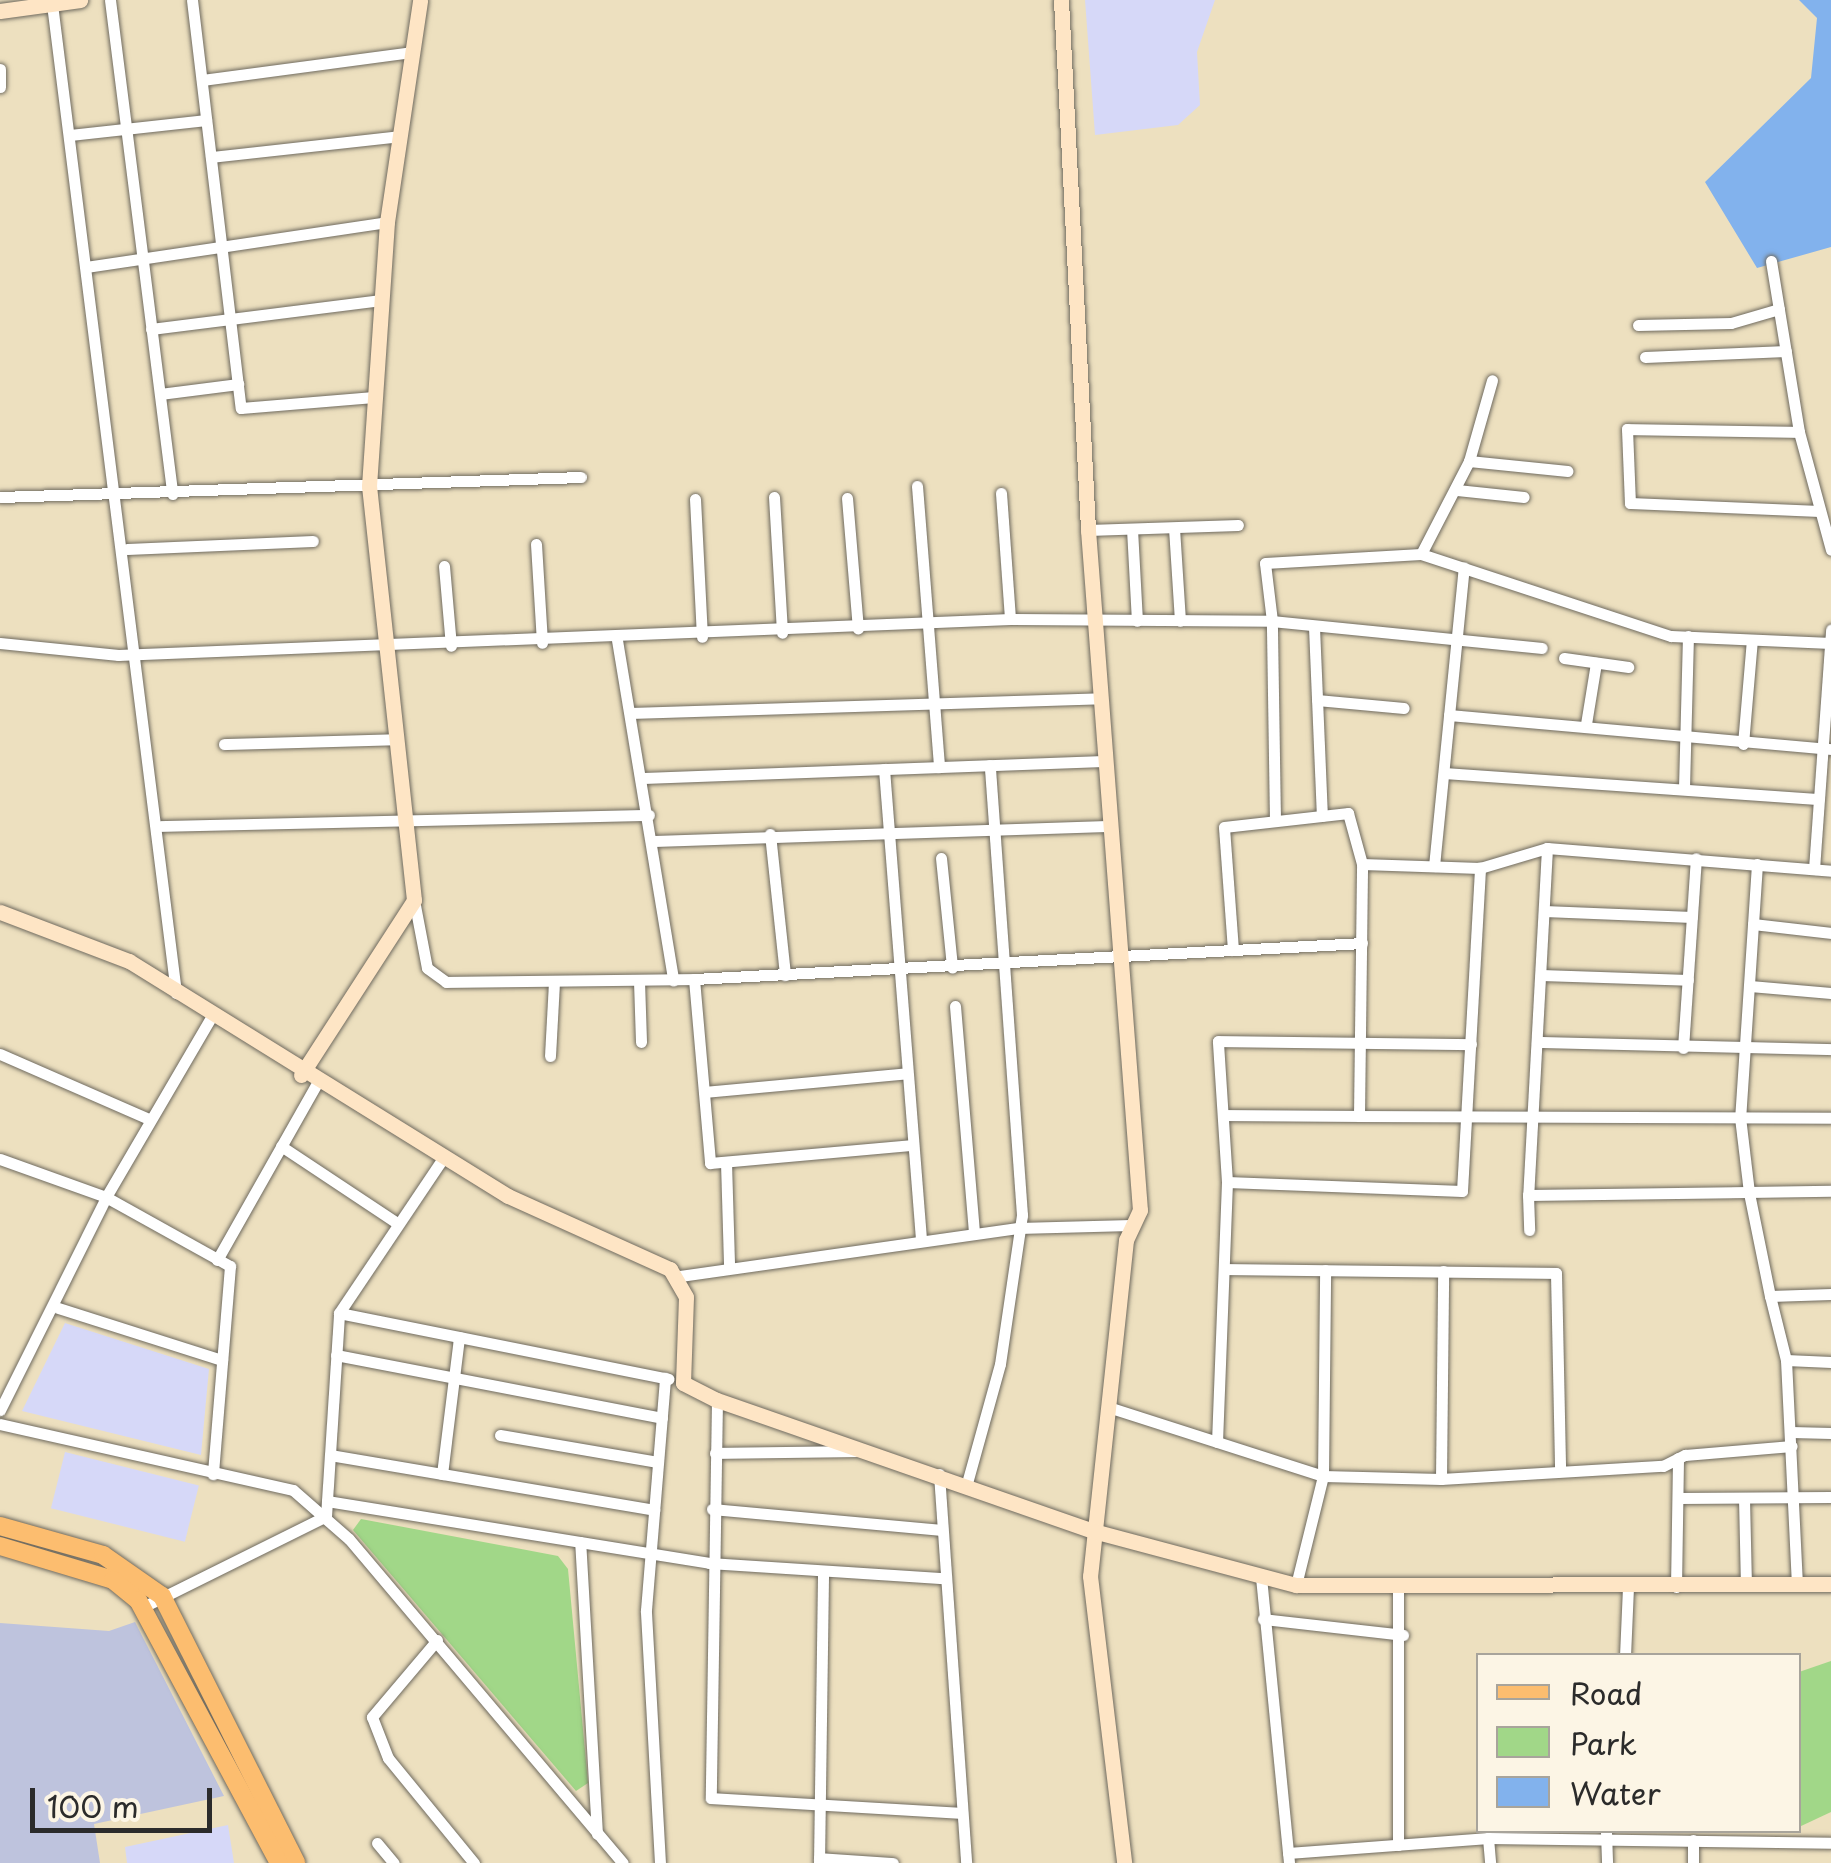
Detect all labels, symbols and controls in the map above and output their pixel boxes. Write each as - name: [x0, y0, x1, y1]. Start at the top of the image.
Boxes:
- legend: [1476, 1653, 1801, 1833]
- text: Road: [1570, 1670, 1643, 1715]
- text: Park: [1570, 1720, 1637, 1765]
- scale bar: [35, 1768, 218, 1830]
- text: Water: [1570, 1770, 1661, 1815]
- text: 100 m: [47, 1783, 139, 1828]

